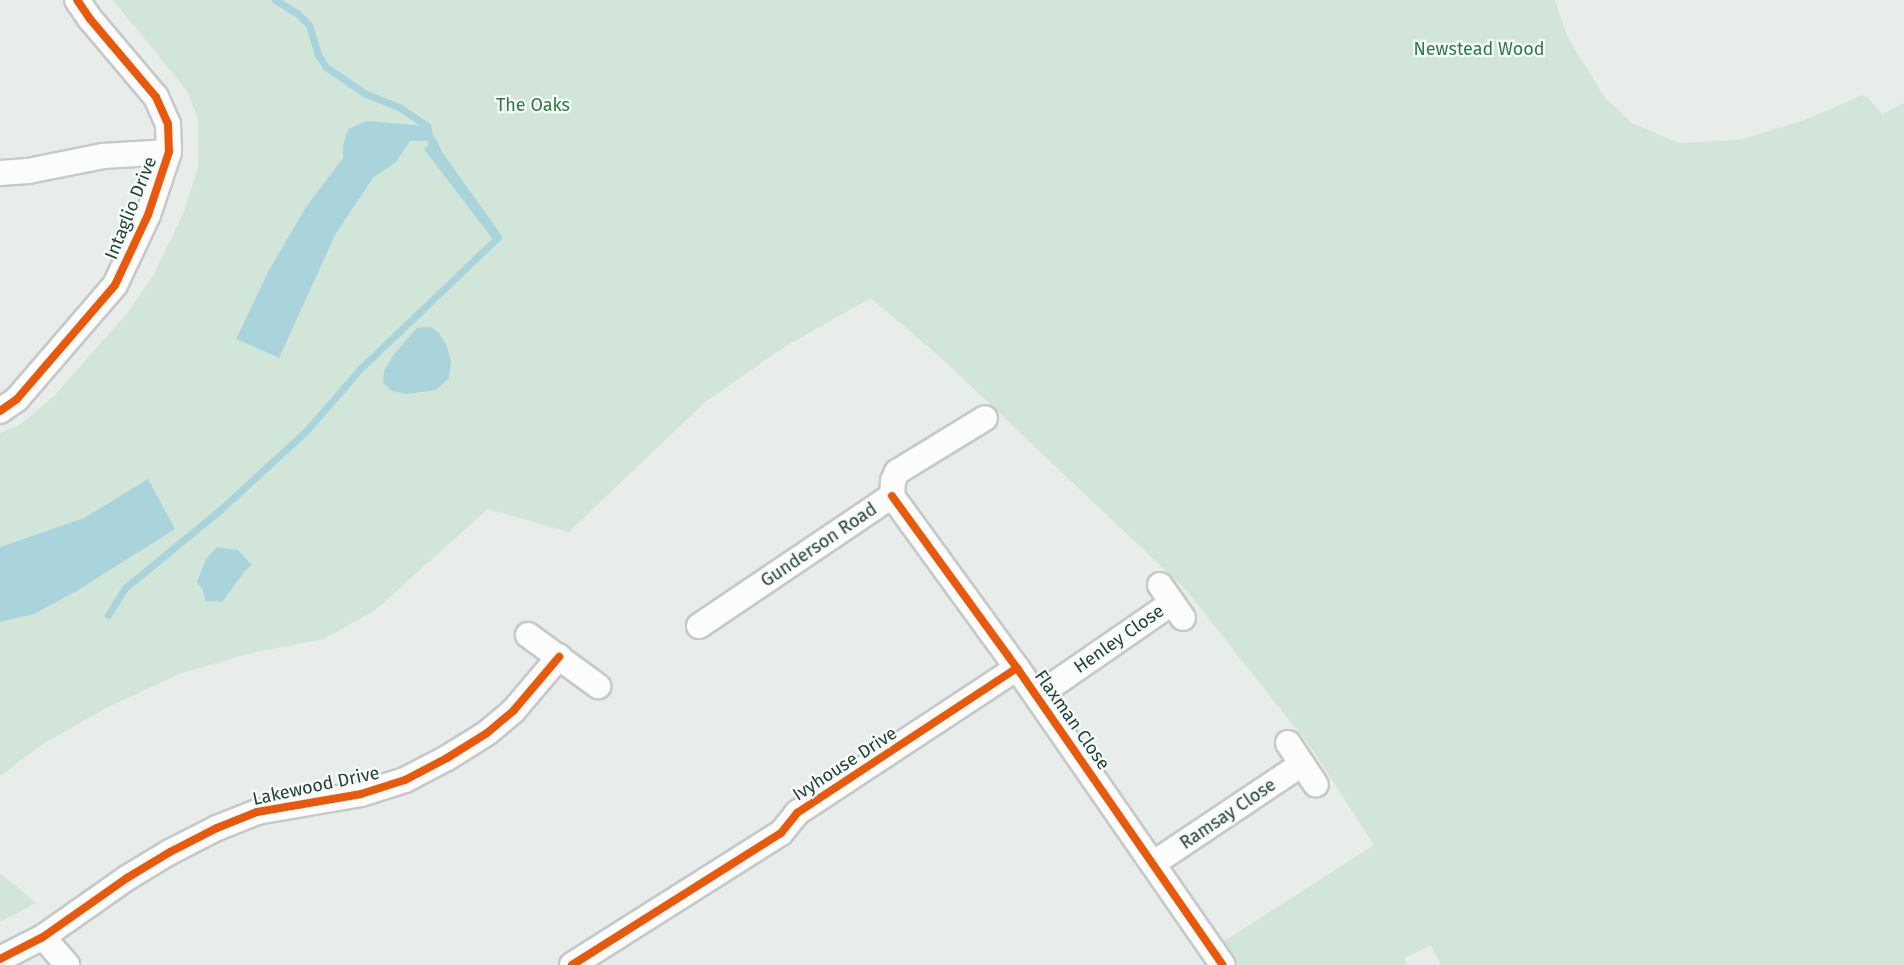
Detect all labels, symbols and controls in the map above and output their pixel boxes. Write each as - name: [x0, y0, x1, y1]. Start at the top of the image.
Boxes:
- park label: Newstead Wood: [1413, 38, 1545, 60]
- park label: The Oaks: [496, 94, 570, 116]
- street label: Intaglio Drive: [101, 153, 161, 263]
- street label: Gunderson Road: [757, 498, 881, 592]
- street label: Henley Close: [1070, 600, 1168, 678]
- street label: Flaxman Close: [1030, 666, 1114, 774]
- street label: Ivyhouse Drive: [789, 722, 901, 806]
- street label: Lakewood Drive: [251, 762, 381, 810]
- street label: Ramsay Close: [1176, 774, 1280, 854]

